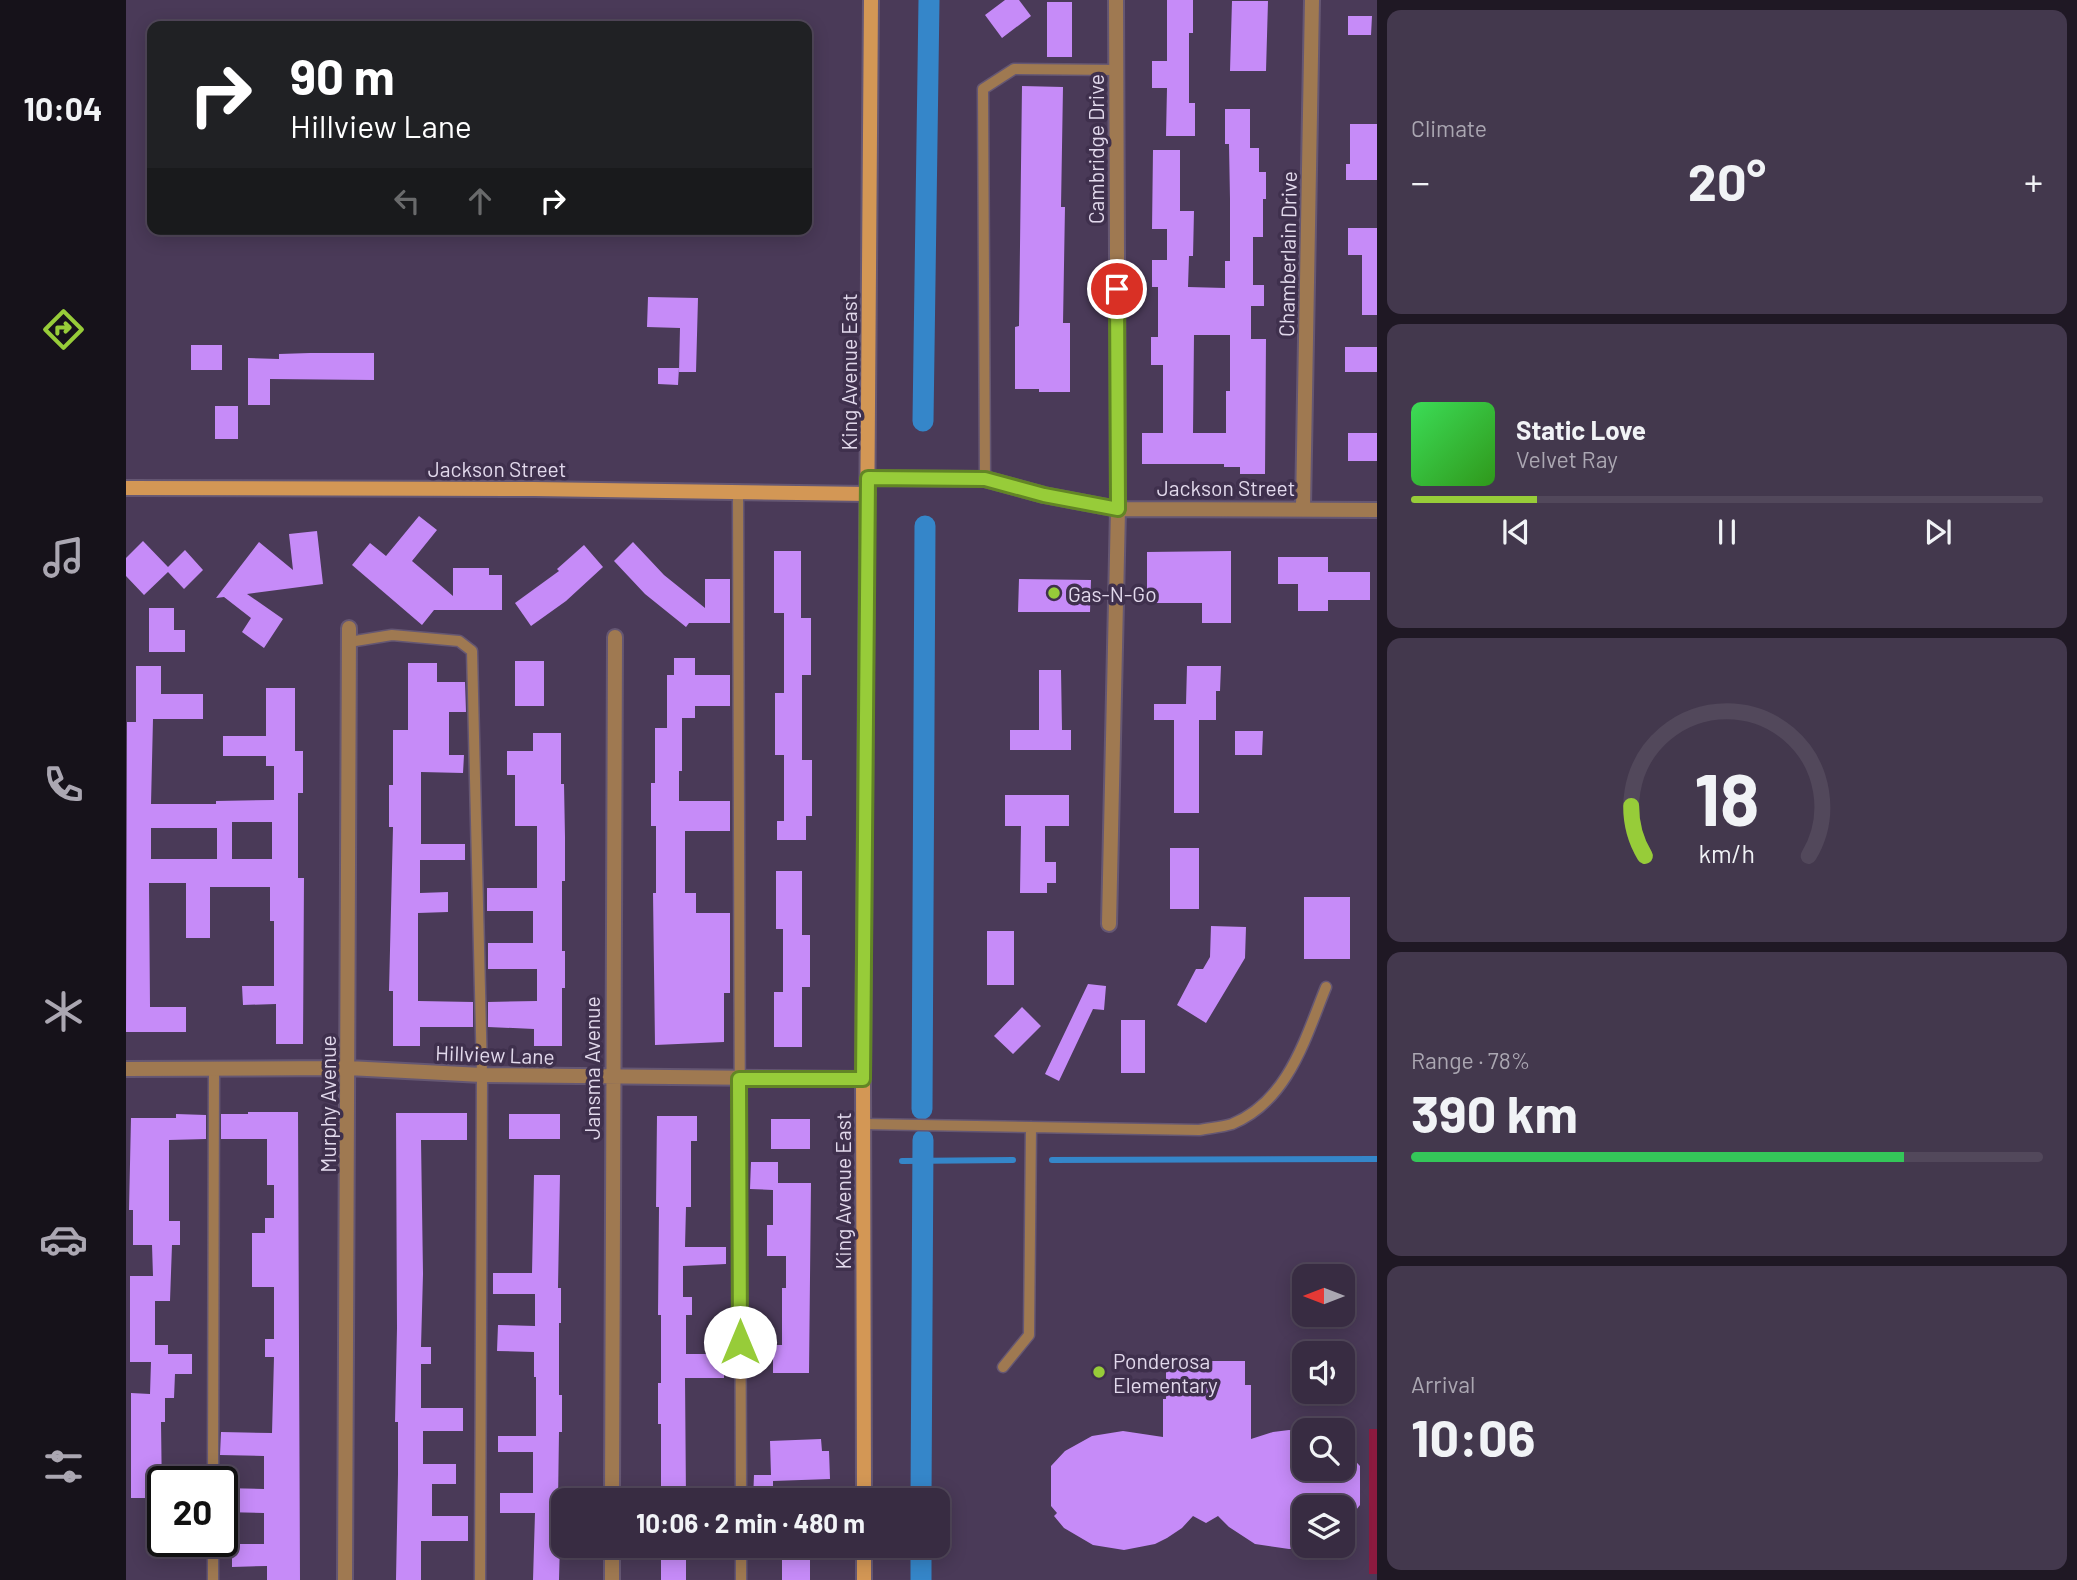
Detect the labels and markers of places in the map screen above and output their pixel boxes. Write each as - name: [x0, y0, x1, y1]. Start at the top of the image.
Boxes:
- pin: [1087, 259, 1147, 319]
- place label: Gas-N-Go: [1068, 581, 1157, 606]
- marker: Gas-N-Go: [1046, 585, 1062, 601]
- place label: Ponderosa Elementary: [1113, 1348, 1218, 1397]
- marker: Ponderosa Elementary: [1091, 1364, 1107, 1380]

